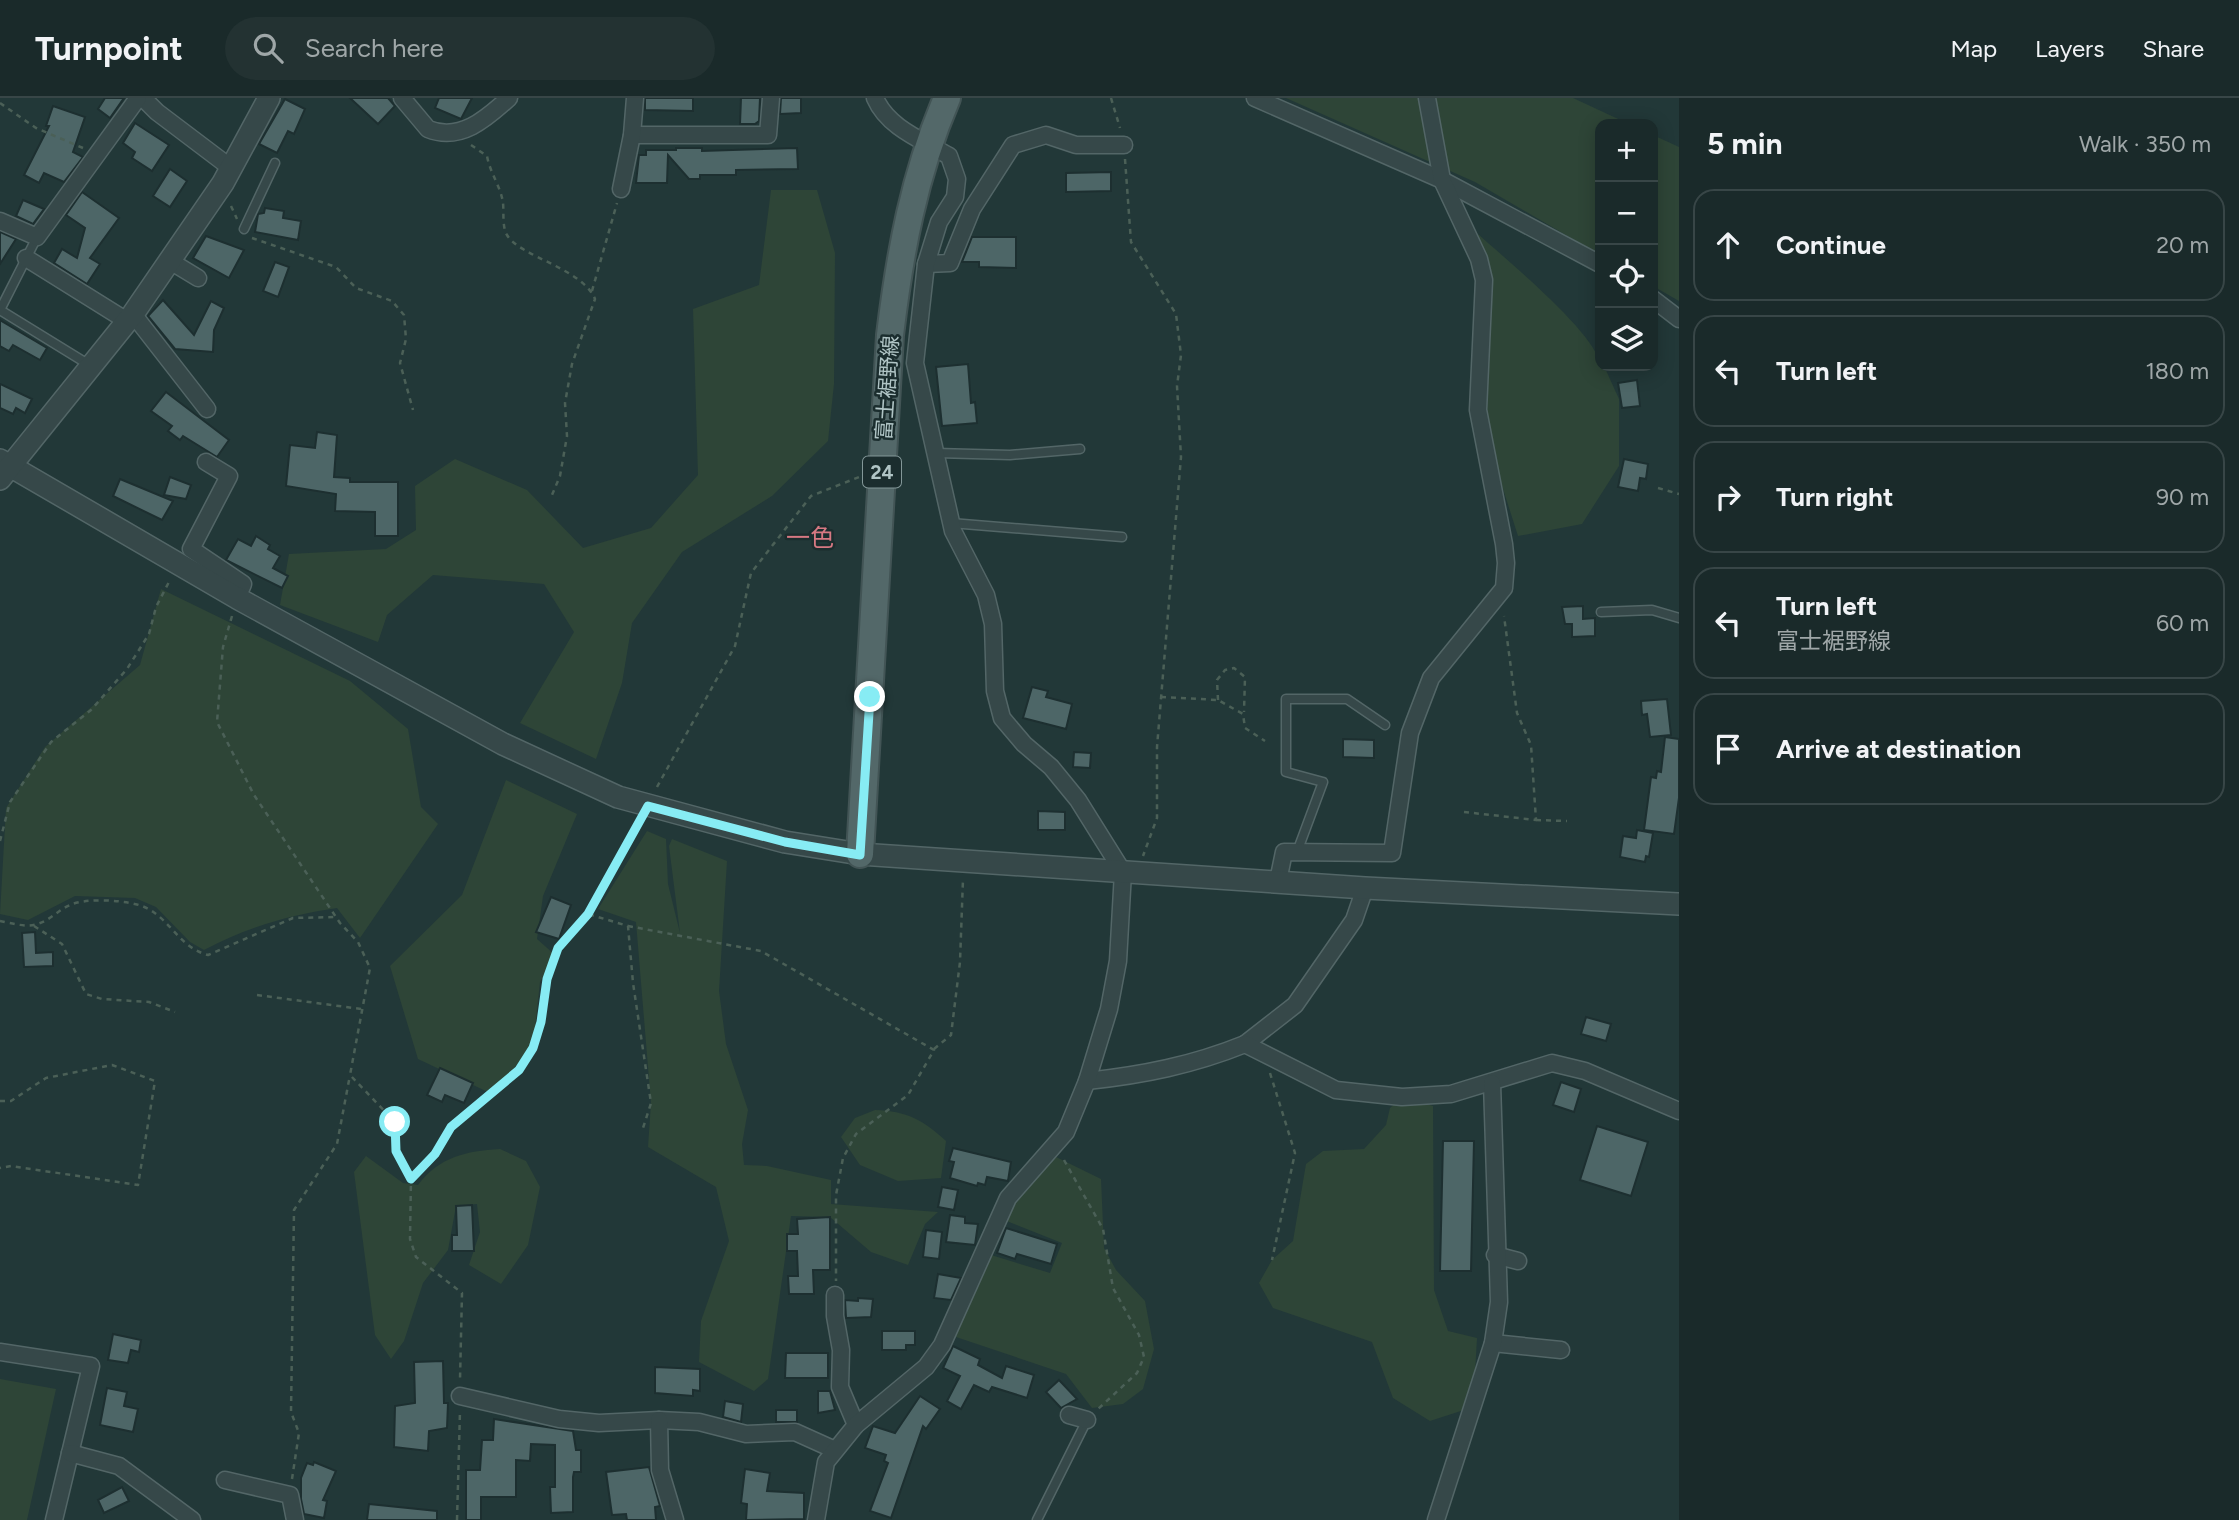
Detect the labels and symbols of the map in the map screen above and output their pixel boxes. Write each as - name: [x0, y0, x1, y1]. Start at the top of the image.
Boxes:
- street label: 富士裾野線: [871, 335, 903, 441]
- road number: 24: [863, 456, 901, 488]
- district label: 一色: [786, 523, 834, 552]
- route end: [854, 681, 885, 712]
- route start: [379, 1106, 410, 1137]

